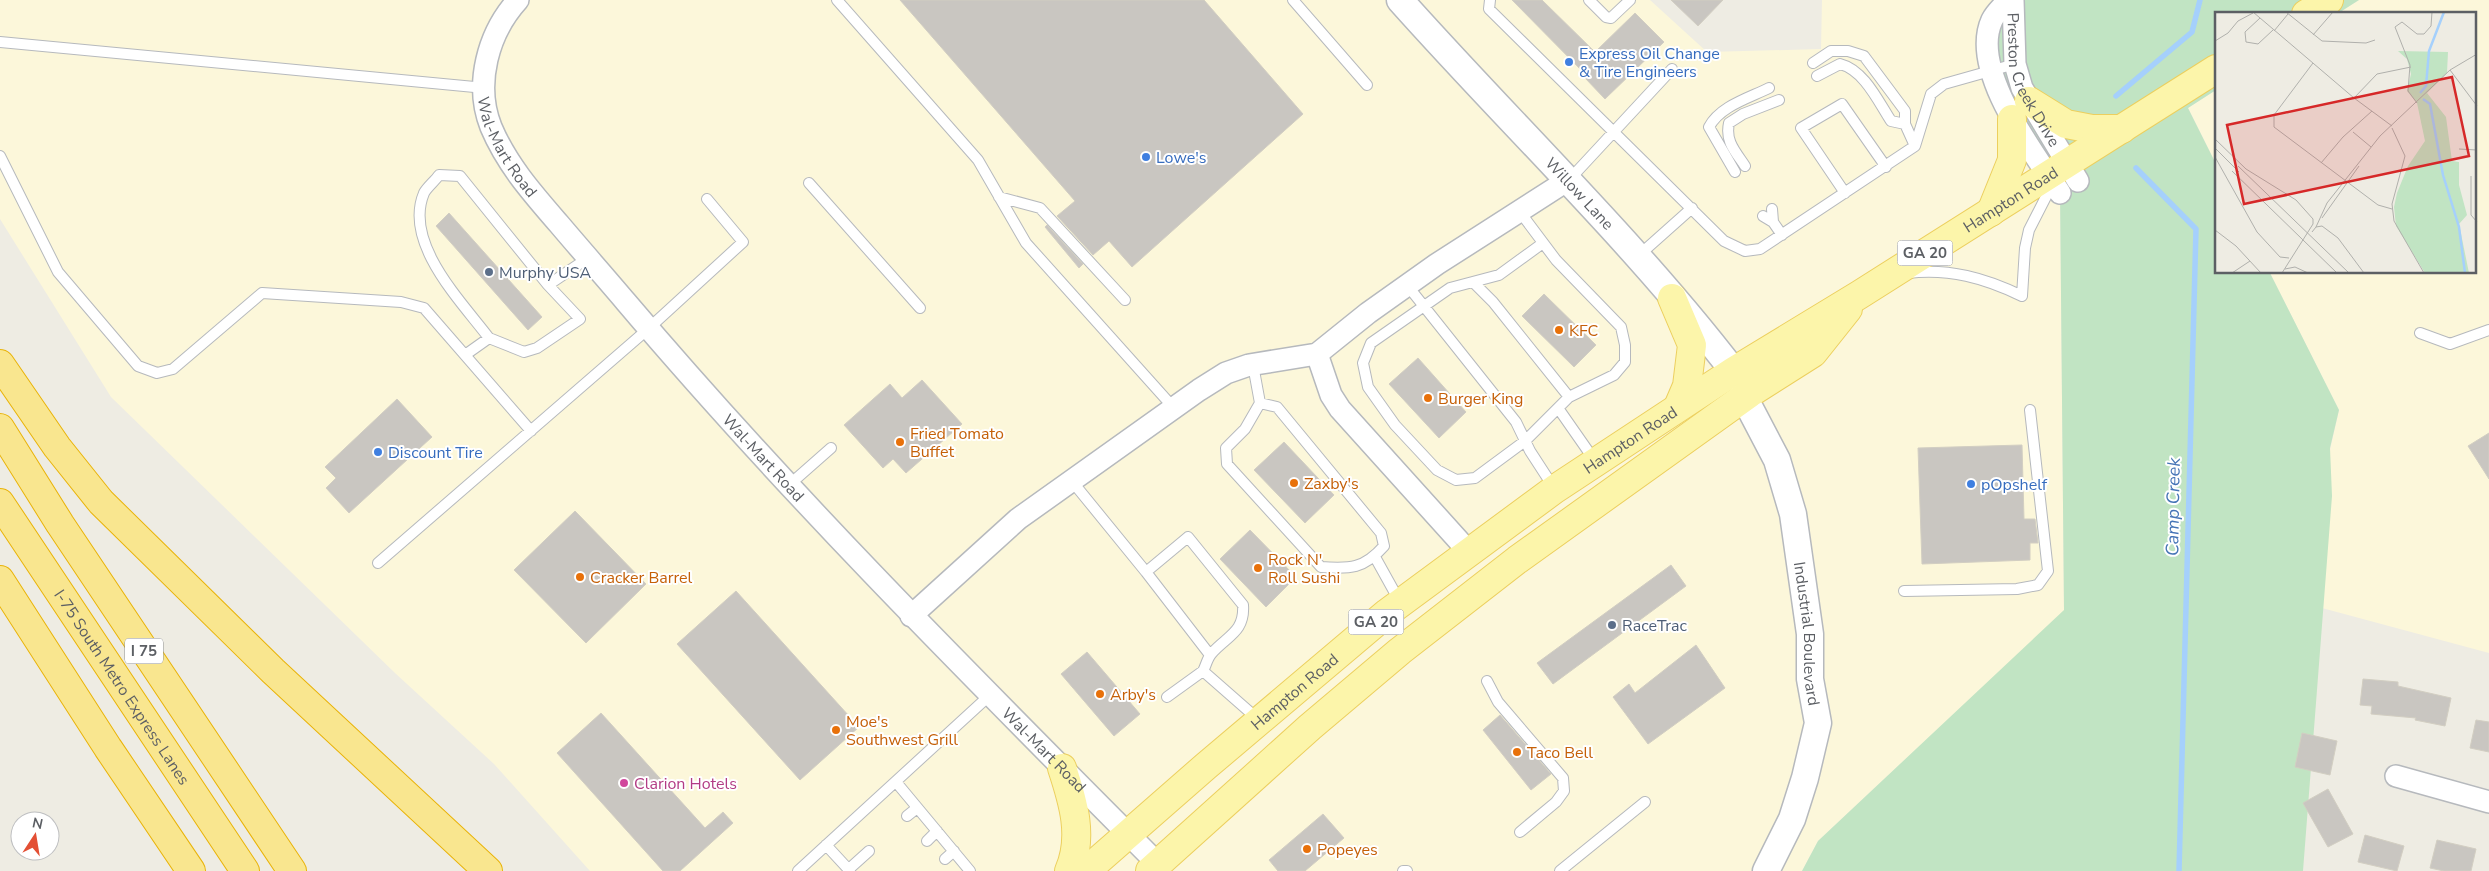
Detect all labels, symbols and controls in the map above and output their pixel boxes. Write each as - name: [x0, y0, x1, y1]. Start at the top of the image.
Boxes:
- street label: Preston Creek Drive: [2001, 12, 2065, 151]
- inset map: [2215, 12, 2476, 274]
- place label: Express Oil Change & Tire Engineers: [1579, 43, 1720, 83]
- marker: Express Oil Change & Tire Engineers: [1563, 56, 1575, 68]
- street label: Wal-Mart Road: [472, 95, 542, 202]
- place label: Lowe's: [1156, 147, 1206, 169]
- marker: Lowe's: [1140, 151, 1152, 163]
- street label: Willow Lane: [1540, 153, 1618, 235]
- street label: Hampton Road: [1959, 162, 2063, 238]
- road number: GA 20: [1898, 240, 1952, 266]
- place label: Murphy USA: [499, 262, 592, 284]
- marker: Murphy USA: [483, 266, 495, 278]
- place label: KFC: [1569, 320, 1599, 342]
- marker: KFC: [1553, 324, 1565, 336]
- place label: Burger King: [1438, 388, 1523, 410]
- marker: Burger King: [1422, 392, 1434, 404]
- street label: Hampton Road: [1579, 401, 1682, 479]
- street label: Wal-Mart Road: [717, 410, 809, 507]
- place label: Fried Tomato Buffet: [910, 423, 1004, 463]
- marker: Fried Tomato Buffet: [894, 436, 906, 448]
- place label: Discount Tire: [388, 442, 483, 464]
- marker: Discount Tire: [372, 446, 384, 458]
- water label: Camp Creek: [2160, 457, 2186, 556]
- place label: Zaxby's: [1304, 473, 1359, 495]
- place label: pOpshelf: [1981, 474, 2048, 496]
- marker: Zaxby's: [1288, 477, 1300, 489]
- marker: pOpshelf: [1965, 478, 1977, 490]
- place label: Rock N' Roll Sushi: [1268, 549, 1340, 589]
- street label: Industrial Boulevard: [1788, 560, 1825, 708]
- marker: Rock N' Roll Sushi: [1252, 562, 1264, 574]
- place label: Cracker Barrel: [590, 567, 693, 589]
- marker: Cracker Barrel: [574, 571, 586, 583]
- street label: I-75 South Metro Express Lanes: [49, 585, 195, 790]
- road number: GA 20: [1348, 610, 1404, 634]
- place label: RaceTrac: [1622, 615, 1687, 637]
- marker: RaceTrac: [1606, 619, 1618, 631]
- road number: I 75: [125, 638, 163, 664]
- street label: Hampton Road: [1246, 649, 1343, 736]
- place label: Arby's: [1110, 684, 1156, 706]
- marker: Arby's: [1094, 688, 1106, 700]
- street label: Wal-Mart Road: [996, 703, 1091, 798]
- place label: Moe's Southwest Grill: [846, 711, 958, 751]
- marker: Moe's Southwest Grill: [830, 724, 842, 736]
- place label: Taco Bell: [1527, 742, 1593, 764]
- marker: Taco Bell: [1511, 746, 1523, 758]
- place label: Clarion Hotels: [634, 773, 737, 795]
- marker: Clarion Hotels: [618, 777, 630, 789]
- north arrow: [10, 811, 60, 861]
- text: N: [30, 813, 45, 834]
- place label: Popeyes: [1317, 839, 1378, 861]
- marker: Popeyes: [1301, 843, 1313, 855]

